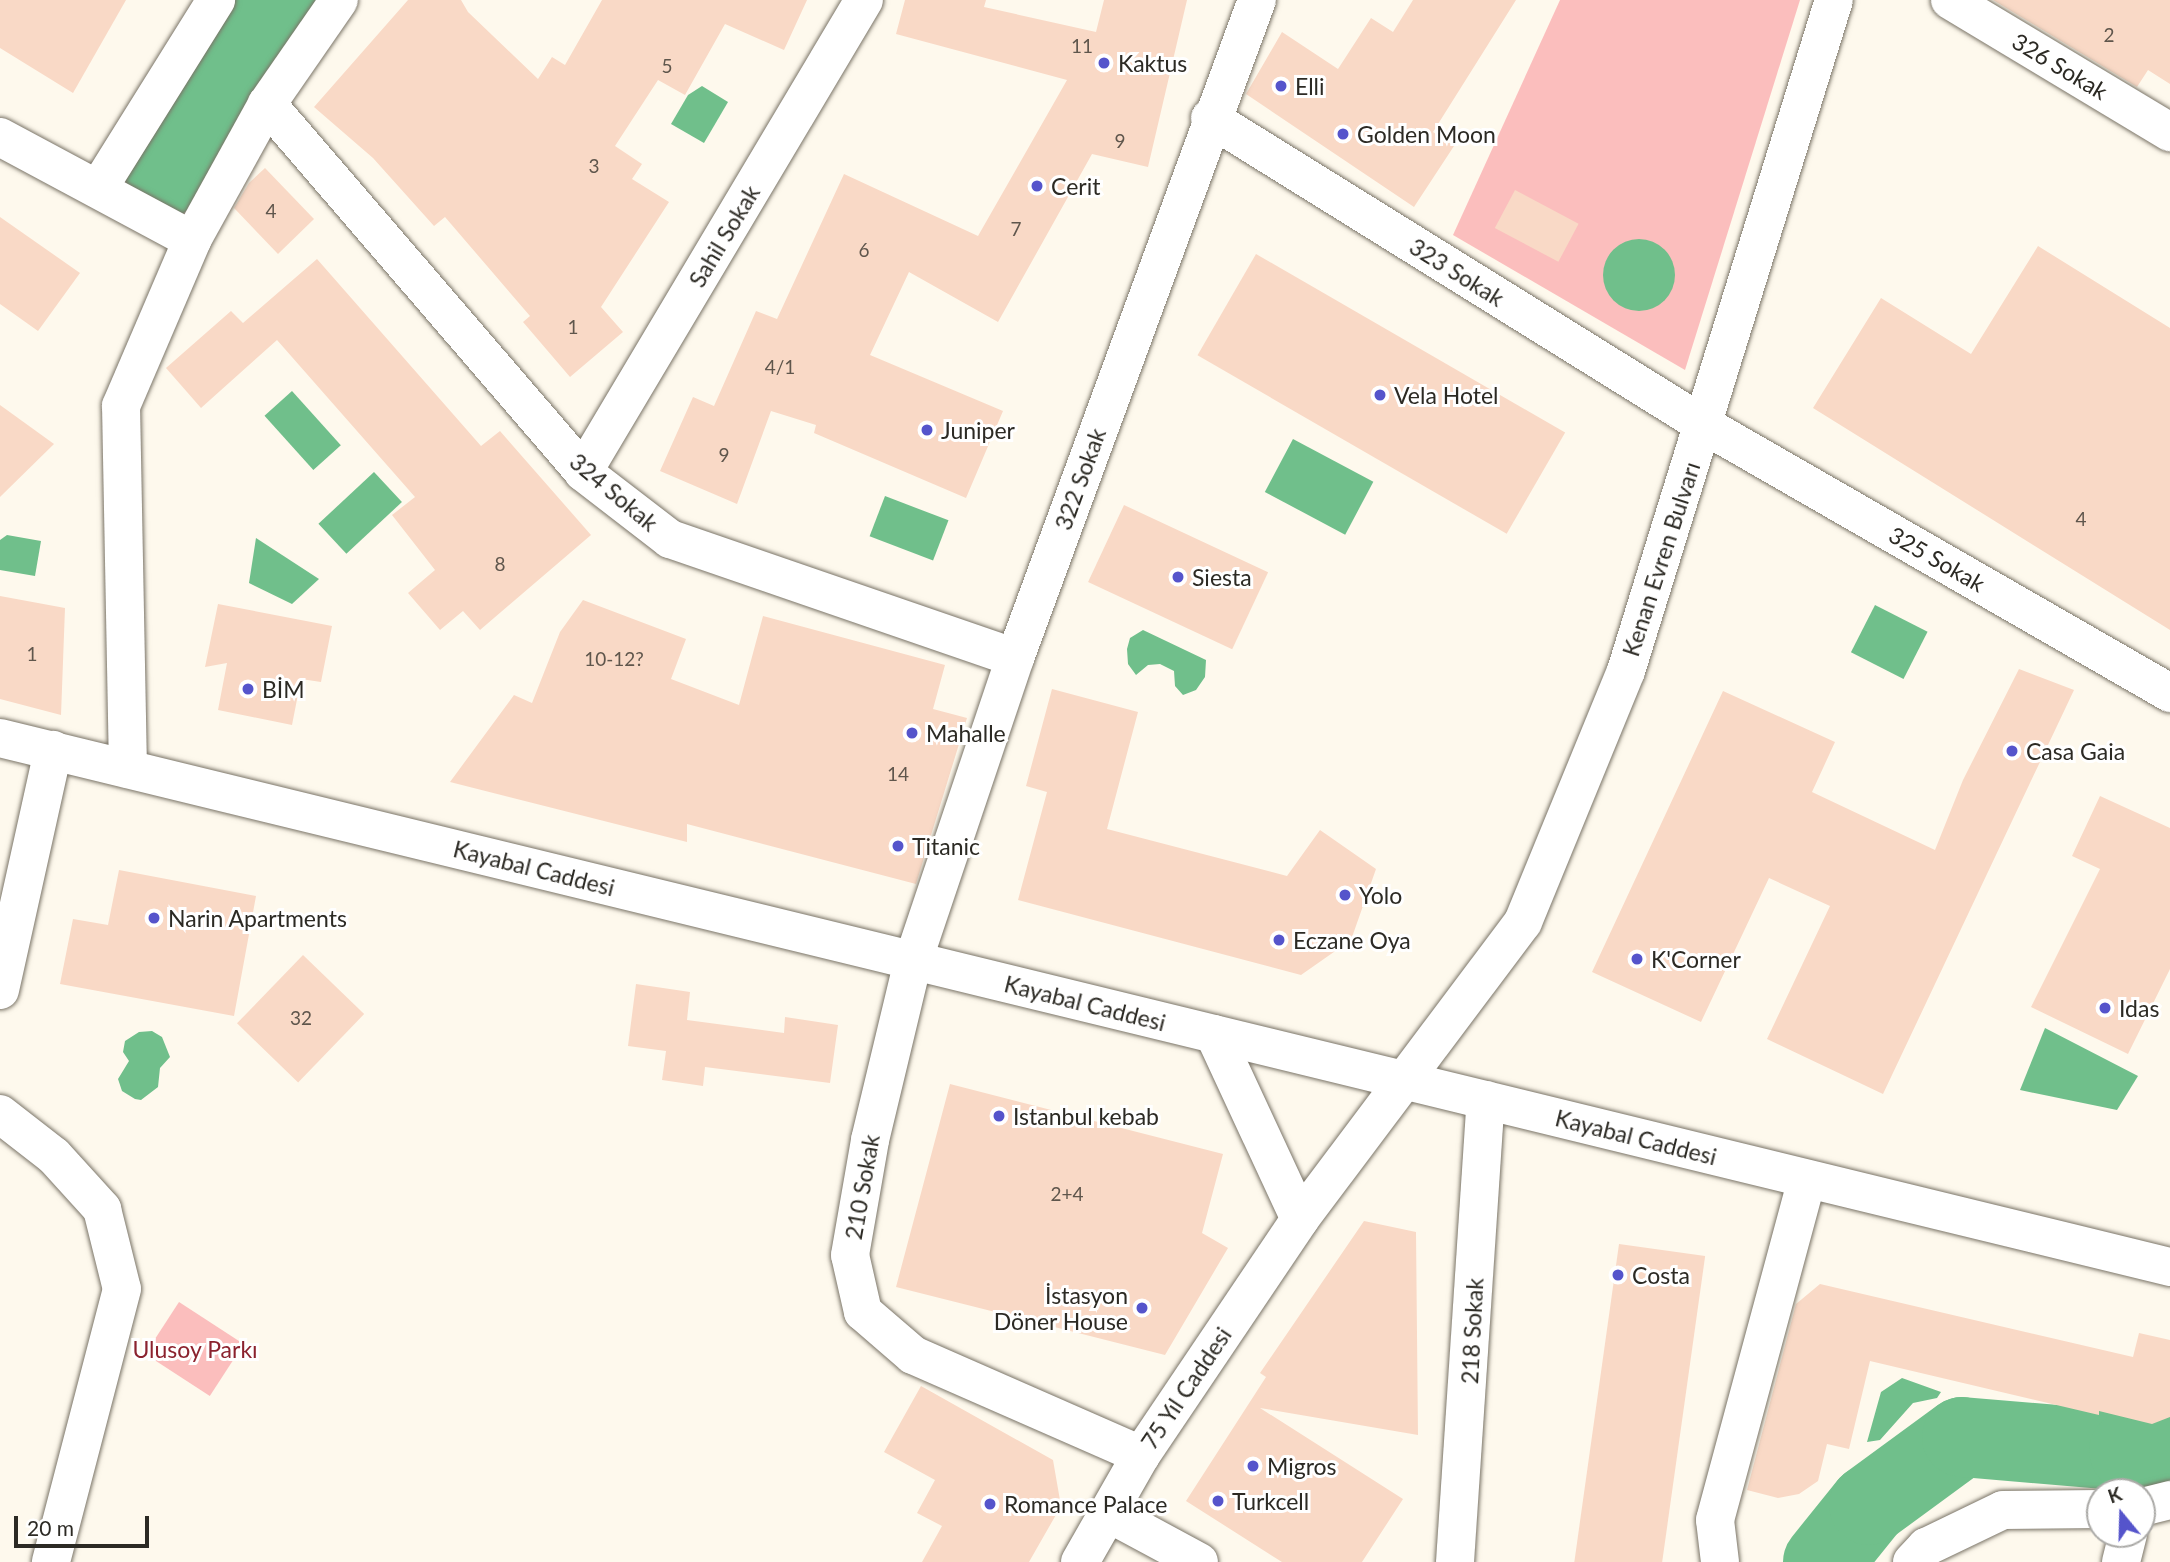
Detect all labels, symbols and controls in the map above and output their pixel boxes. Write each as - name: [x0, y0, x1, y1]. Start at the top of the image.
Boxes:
- house number: 2: [2103, 24, 2115, 46]
- street label: 326 Sokak: [2007, 27, 2113, 105]
- house number: 11: [1071, 35, 1093, 57]
- place label: Kaktus: [1118, 49, 1187, 77]
- house number: 5: [661, 55, 673, 77]
- marker: Kaktus: [1096, 55, 1112, 71]
- place label: Elli: [1295, 72, 1325, 100]
- marker: Elli: [1273, 78, 1289, 94]
- place label: Golden Moon: [1357, 120, 1496, 148]
- marker: Golden Moon: [1335, 126, 1351, 142]
- house number: 9: [1114, 130, 1126, 152]
- house number: 3: [588, 155, 600, 177]
- place label: Cerit: [1051, 172, 1100, 200]
- marker: Cerit: [1029, 178, 1045, 194]
- street label: Sahil Sokak: [683, 180, 765, 292]
- house number: 4: [265, 200, 277, 222]
- house number: 7: [1010, 218, 1022, 240]
- street label: 323 Sokak: [1405, 232, 1509, 312]
- house number: 6: [858, 239, 870, 261]
- house number: 1: [567, 316, 579, 338]
- house number: 4/1: [765, 356, 795, 378]
- place label: Vela Hotel: [1394, 381, 1499, 409]
- marker: Vela Hotel: [1372, 387, 1388, 403]
- place label: Juniper: [941, 416, 1015, 444]
- marker: Juniper: [919, 422, 935, 438]
- street label: 322 Sokak: [1049, 424, 1111, 534]
- house number: 9: [718, 444, 730, 466]
- street label: 324 Sokak: [564, 447, 664, 537]
- street label: Kenan Evren Bulvarı: [1617, 458, 1705, 660]
- house number: 4: [2075, 508, 2087, 530]
- street label: 325 Sokak: [1884, 521, 1990, 597]
- house number: 8: [494, 553, 506, 575]
- place label: Siesta: [1192, 563, 1252, 591]
- marker: Siesta: [1170, 569, 1186, 585]
- house number: 1: [26, 643, 38, 665]
- house number: 10-12?: [584, 648, 644, 670]
- place label: BİM: [262, 675, 305, 703]
- marker: BİM: [240, 681, 256, 697]
- place label: Mahalle: [926, 719, 1006, 747]
- marker: Mahalle: [904, 725, 920, 741]
- place label: Casa Gaia: [2026, 737, 2125, 765]
- marker: Casa Gaia: [2004, 743, 2020, 759]
- house number: 14: [887, 763, 909, 785]
- place label: Titanic: [912, 832, 980, 860]
- street label: Kayabal Caddesi: [451, 835, 617, 901]
- marker: Titanic: [890, 838, 906, 854]
- place label: Yolo: [1359, 881, 1402, 909]
- marker: Yolo: [1337, 887, 1353, 903]
- place label: Narin Apartments: [168, 904, 348, 932]
- marker: Narin Apartments: [146, 910, 162, 926]
- place label: Eczane Oya: [1293, 926, 1411, 954]
- marker: Eczane Oya: [1271, 932, 1287, 948]
- place label: K'Corner: [1651, 945, 1741, 973]
- marker: K'Corner: [1629, 951, 1645, 967]
- street label: Kayabal Caddesi: [1002, 970, 1168, 1036]
- place label: Idas: [2119, 994, 2159, 1022]
- marker: Idas: [2097, 1000, 2113, 1016]
- house number: 32: [290, 1007, 312, 1029]
- place label: Istanbul kebab: [1013, 1102, 1159, 1130]
- street label: Kayabal Caddesi: [1553, 1104, 1719, 1170]
- marker: Istanbul kebab: [991, 1108, 1007, 1124]
- street label: 210 Sokak: [839, 1132, 885, 1242]
- house number: 2+4: [1050, 1183, 1084, 1205]
- place label: Costa: [1632, 1261, 1690, 1289]
- marker: Costa: [1610, 1267, 1626, 1283]
- street label: 218 Sokak: [1455, 1277, 1489, 1385]
- place label: İstasyon Döner House: [993, 1281, 1128, 1335]
- marker: İstasyon Döner House: [1134, 1300, 1150, 1316]
- street label: 75 Yıl Caddesi: [1135, 1321, 1237, 1455]
- park label: Ulusoy Parkı: [132, 1335, 258, 1363]
- place label: Migros: [1267, 1452, 1337, 1480]
- marker: Migros: [1245, 1458, 1261, 1474]
- north arrow: [2086, 1478, 2156, 1548]
- text: K: [2105, 1482, 2125, 1508]
- place label: Turkcell: [1232, 1487, 1309, 1515]
- place label: Romance Palace: [1004, 1490, 1167, 1518]
- marker: Turkcell: [1210, 1493, 1226, 1509]
- marker: Romance Palace: [982, 1496, 998, 1512]
- scale bar: [18, 1502, 152, 1546]
- text: 20 m: [27, 1515, 74, 1540]

